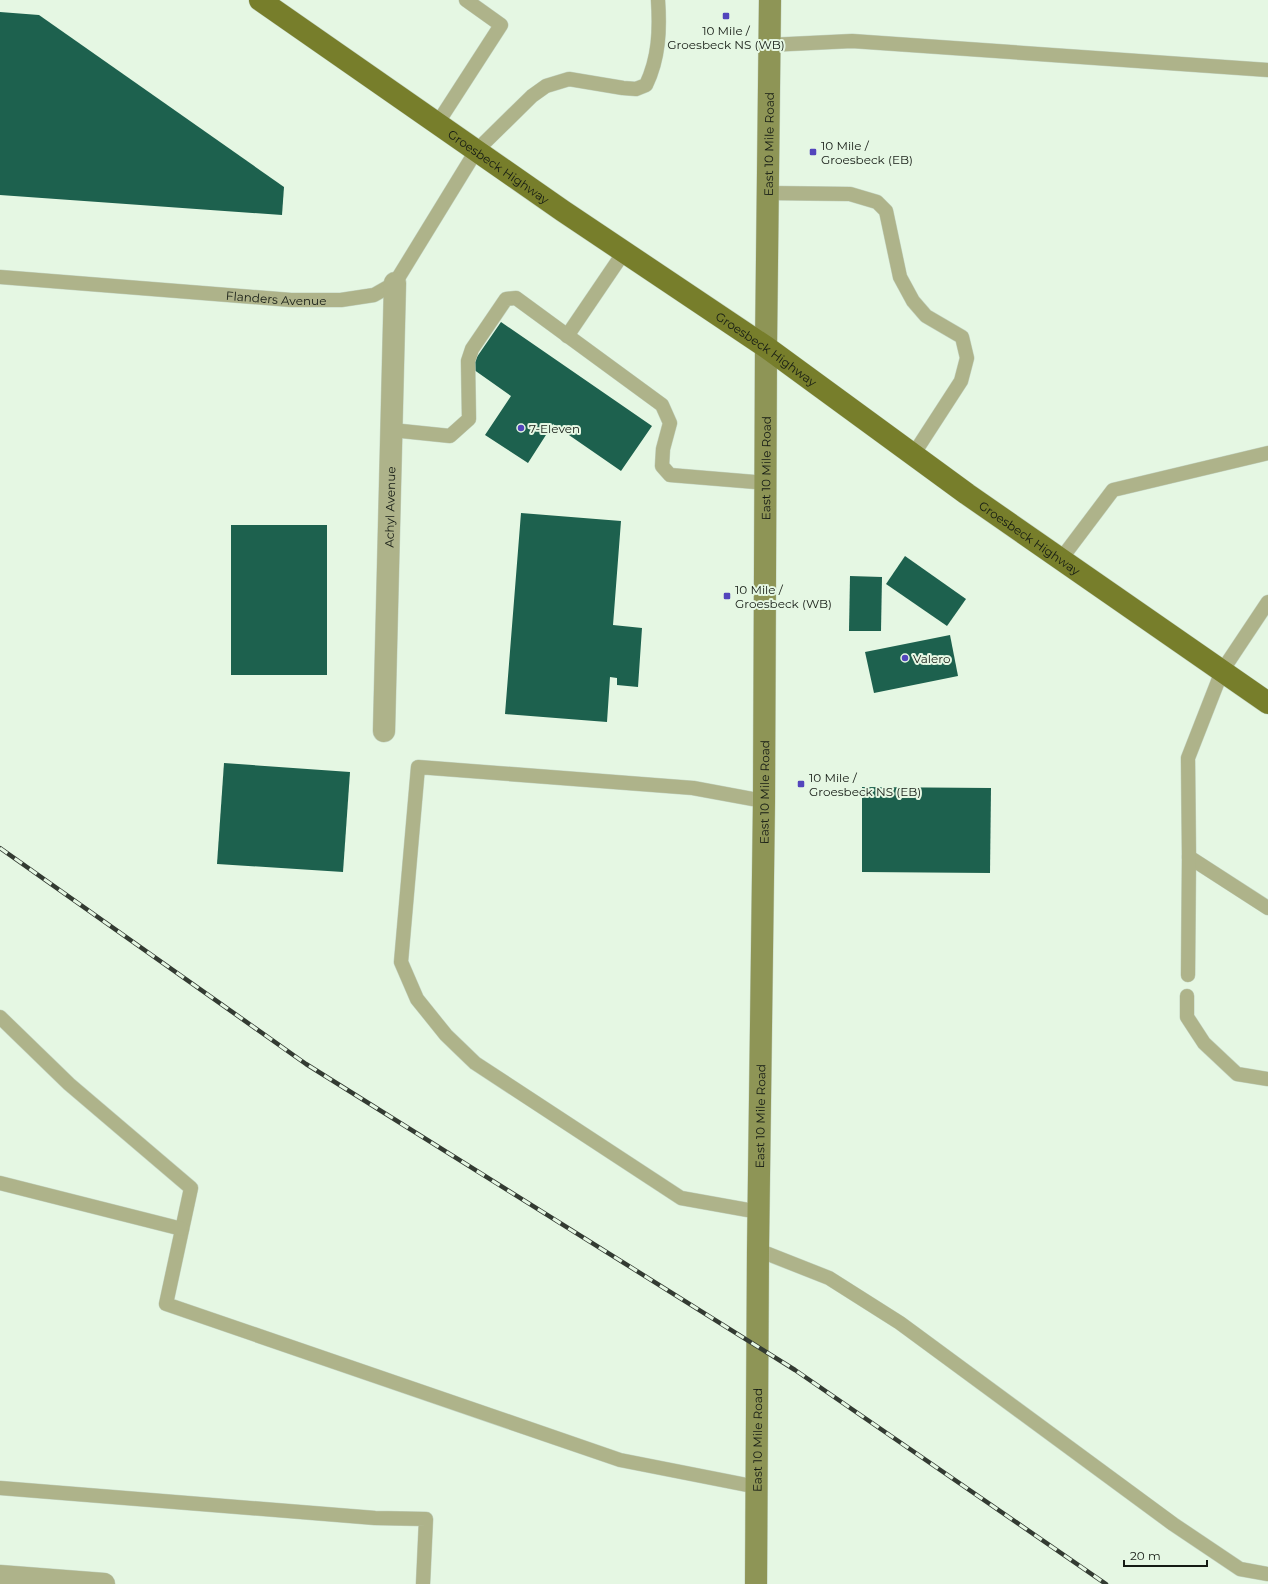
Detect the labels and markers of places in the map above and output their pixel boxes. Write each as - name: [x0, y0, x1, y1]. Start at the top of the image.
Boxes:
- marker: 10 Mile / Groesbeck NS (WB): [721, 11, 731, 21]
- place label: 10 Mile / Groesbeck NS (WB): [667, 23, 785, 52]
- place label: 10 Mile / Groesbeck (EB): [821, 138, 913, 167]
- marker: 10 Mile / Groesbeck (EB): [808, 147, 818, 157]
- place label: 7-Eleven: [529, 421, 580, 436]
- marker: 7-Eleven: [516, 423, 526, 433]
- place label: 10 Mile / Groesbeck (WB): [735, 582, 832, 611]
- marker: 10 Mile / Groesbeck (WB): [722, 591, 732, 601]
- place label: Valero: [913, 651, 950, 666]
- marker: Valero: [900, 653, 910, 663]
- place label: 10 Mile / Groesbeck NS (EB): [809, 770, 921, 799]
- marker: 10 Mile / Groesbeck NS (EB): [796, 779, 806, 789]

